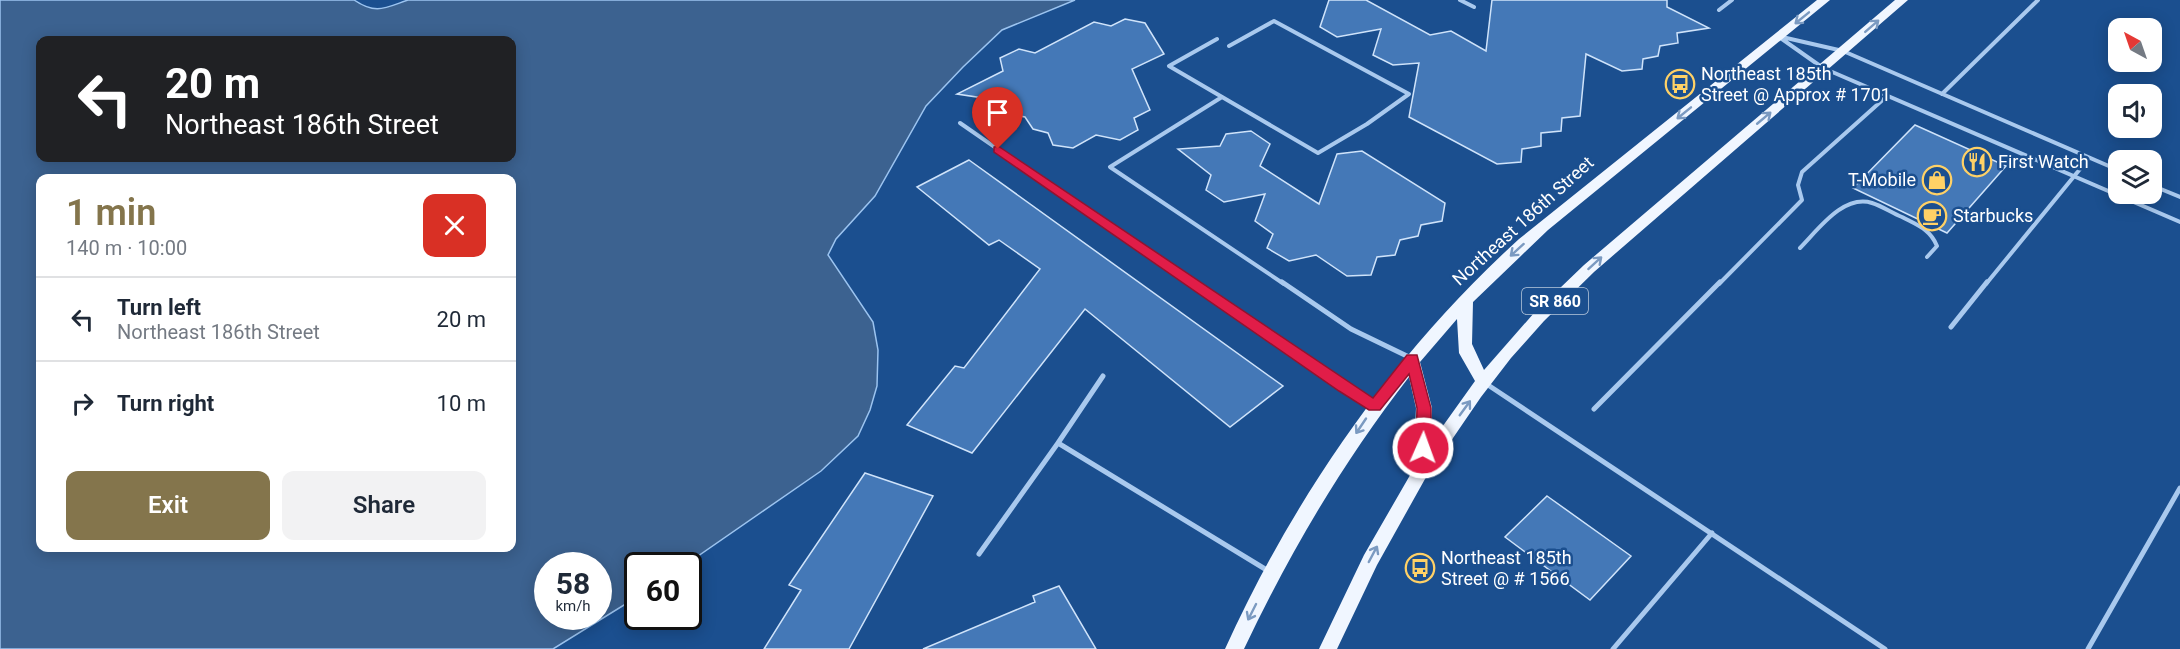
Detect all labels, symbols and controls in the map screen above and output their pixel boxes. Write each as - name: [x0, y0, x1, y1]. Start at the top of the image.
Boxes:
- one-way arrow: [1794, 12, 1810, 25]
- north arrow: [2108, 18, 2162, 72]
- map controls: [2108, 18, 2162, 204]
- one-way arrow: [1864, 19, 1879, 33]
- text: 20 m: [165, 59, 260, 108]
- icon: left: [66, 60, 144, 138]
- place label: Northeast 185th Street @ Approx # 1701: [1701, 63, 1891, 105]
- bus stop icon: Northeast 185th Street @ Approx # 1701: [1664, 68, 1696, 100]
- button: sound: [2108, 84, 2162, 138]
- pin: [972, 87, 1023, 149]
- icon: arrive: [981, 96, 1014, 129]
- one-way arrow: [1676, 106, 1692, 119]
- text: Northeast 186th Street: [165, 109, 439, 141]
- one-way arrow: [1756, 111, 1771, 125]
- restaurant icon: First Watch: [1961, 146, 1993, 178]
- button: layers: [2108, 150, 2162, 204]
- place label: First Watch: [1998, 151, 2089, 172]
- street label: Northeast 186th Street: [1448, 152, 1598, 290]
- shop icon: T-Mobile: [1921, 164, 1953, 196]
- place label: T-Mobile: [1848, 169, 1916, 190]
- text: 1 min: [66, 192, 156, 234]
- button: close: [423, 194, 486, 257]
- cafe icon: Starbucks: [1916, 200, 1948, 232]
- place label: Starbucks: [1953, 205, 2033, 226]
- text: 140 m · 10:00: [66, 236, 187, 260]
- one-way arrow: [1510, 243, 1525, 257]
- one-way arrow: [1587, 256, 1602, 270]
- road number: SR 860: [1522, 288, 1588, 314]
- text: Turn left: [117, 295, 201, 320]
- icon: left: [66, 303, 99, 336]
- text: 20 m: [437, 307, 486, 332]
- text: Northeast 186th Street: [117, 320, 320, 344]
- icon: right: [66, 387, 99, 420]
- text: Turn right: [117, 391, 214, 416]
- text: 10 m: [437, 391, 486, 416]
- one-way arrow: [1459, 400, 1471, 416]
- position arrow: [1391, 416, 1455, 480]
- one-way arrow: [1355, 417, 1367, 434]
- button: Exit: [66, 471, 270, 540]
- button: Share: [282, 471, 486, 540]
- one-way arrow: [1368, 545, 1380, 563]
- place label: Northeast 185th Street @ # 1566: [1441, 547, 1572, 589]
- speed limit sign: 60: [624, 552, 702, 630]
- bus stop icon: Northeast 185th Street @ # 1566: [1404, 552, 1436, 584]
- text: 58: [556, 566, 590, 601]
- text: km/h: [555, 597, 591, 615]
- one-way arrow: [1246, 603, 1258, 620]

